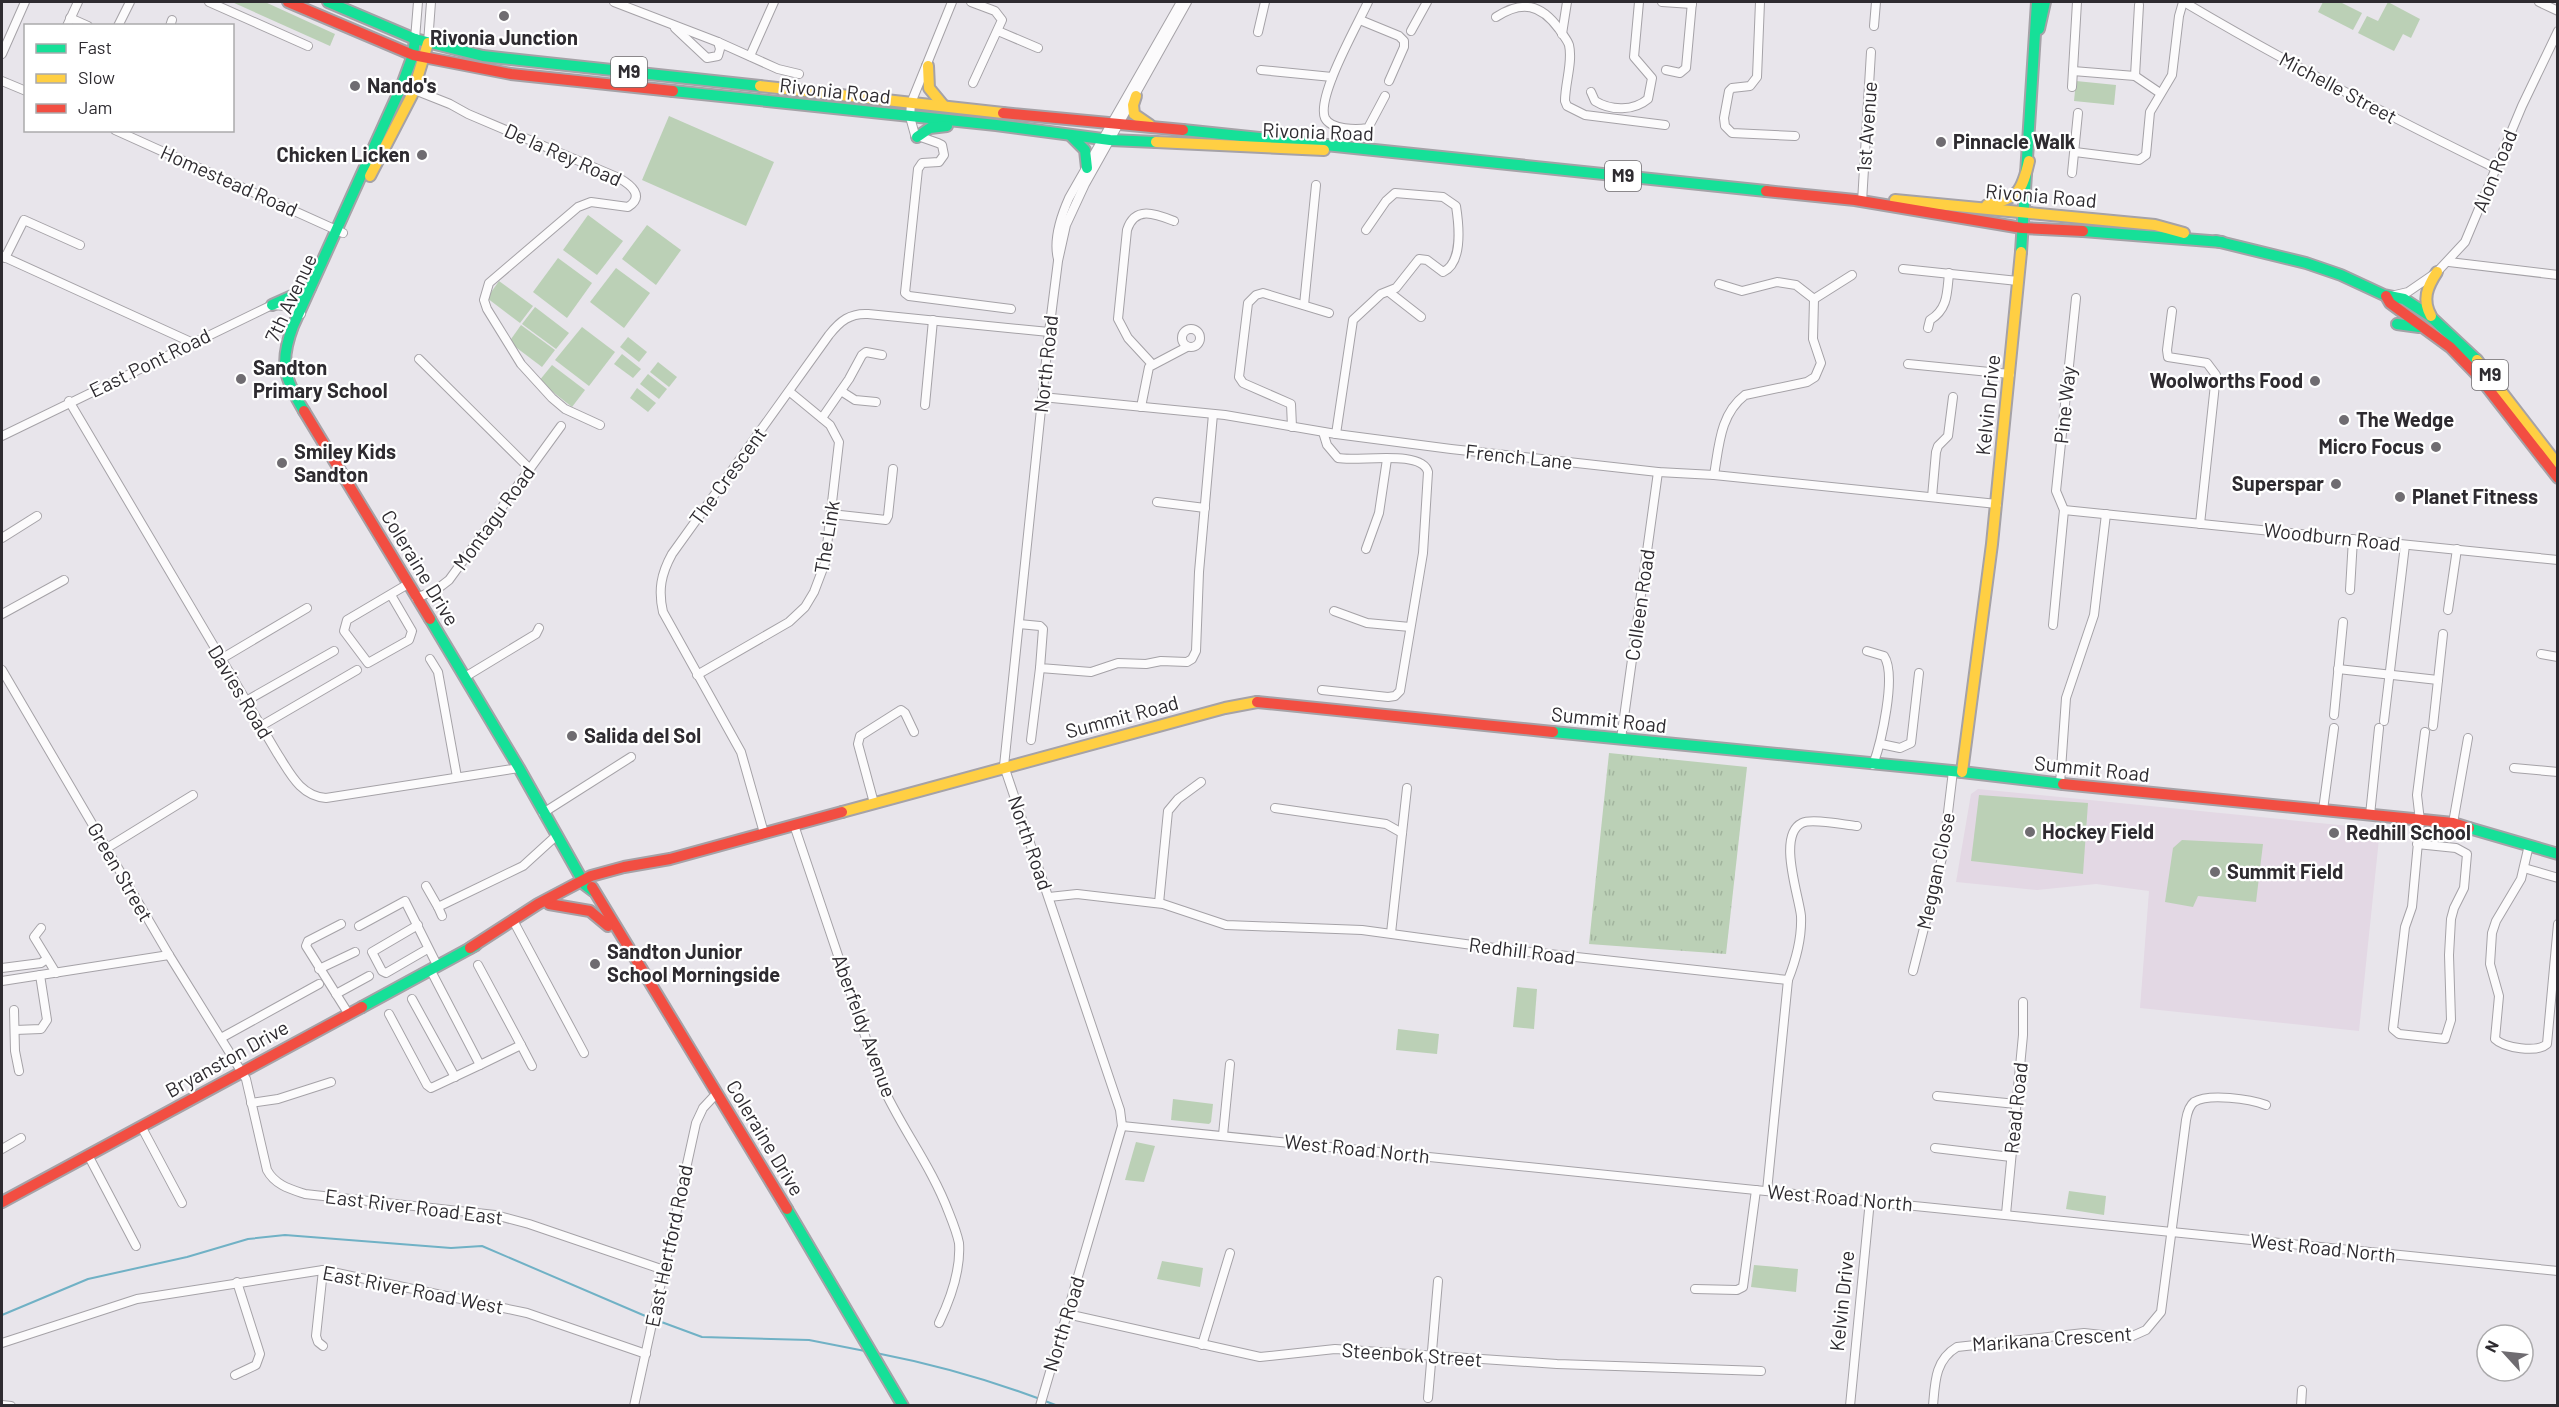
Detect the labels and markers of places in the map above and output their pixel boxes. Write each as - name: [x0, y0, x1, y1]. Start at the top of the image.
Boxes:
- marker: Rivonia Junction: [497, 9, 511, 23]
- place label: Rivonia Junction: [430, 25, 578, 49]
- place label: Nando's: [367, 73, 437, 97]
- marker: Nando's: [348, 79, 362, 93]
- place label: Pinnacle Walk: [1953, 129, 2076, 153]
- marker: Pinnacle Walk: [1934, 135, 1948, 149]
- place label: Chicken Licken: [277, 142, 410, 166]
- marker: Chicken Licken: [415, 148, 429, 162]
- place label: Sandton Primary School: [253, 355, 388, 402]
- place label: Woolworths Food: [2149, 368, 2303, 392]
- marker: Sandton Primary School: [234, 372, 248, 386]
- marker: Woolworths Food: [2308, 374, 2322, 388]
- place label: The Wedge: [2356, 407, 2454, 431]
- marker: The Wedge: [2337, 413, 2351, 427]
- place label: Micro Focus: [2318, 434, 2424, 458]
- place label: Smiley Kids Sandton: [294, 439, 396, 486]
- marker: Micro Focus: [2429, 440, 2443, 454]
- marker: Smiley Kids Sandton: [275, 456, 289, 470]
- place label: Superspar: [2232, 471, 2324, 495]
- marker: Superspar: [2329, 477, 2343, 491]
- place label: Planet Fitness: [2412, 484, 2538, 508]
- marker: Planet Fitness: [2393, 490, 2407, 504]
- place label: Salida del Sol: [584, 723, 701, 747]
- marker: Salida del Sol: [565, 729, 579, 743]
- place label: Hockey Field: [2042, 819, 2154, 843]
- place label: Redhill School: [2346, 820, 2471, 844]
- marker: Hockey Field: [2023, 825, 2037, 839]
- marker: Redhill School: [2327, 826, 2341, 840]
- place label: Summit Field: [2227, 859, 2343, 883]
- marker: Summit Field: [2208, 865, 2222, 879]
- place label: Sandton Junior School Morningside: [607, 939, 780, 986]
- marker: Sandton Junior School Morningside: [588, 957, 602, 971]

